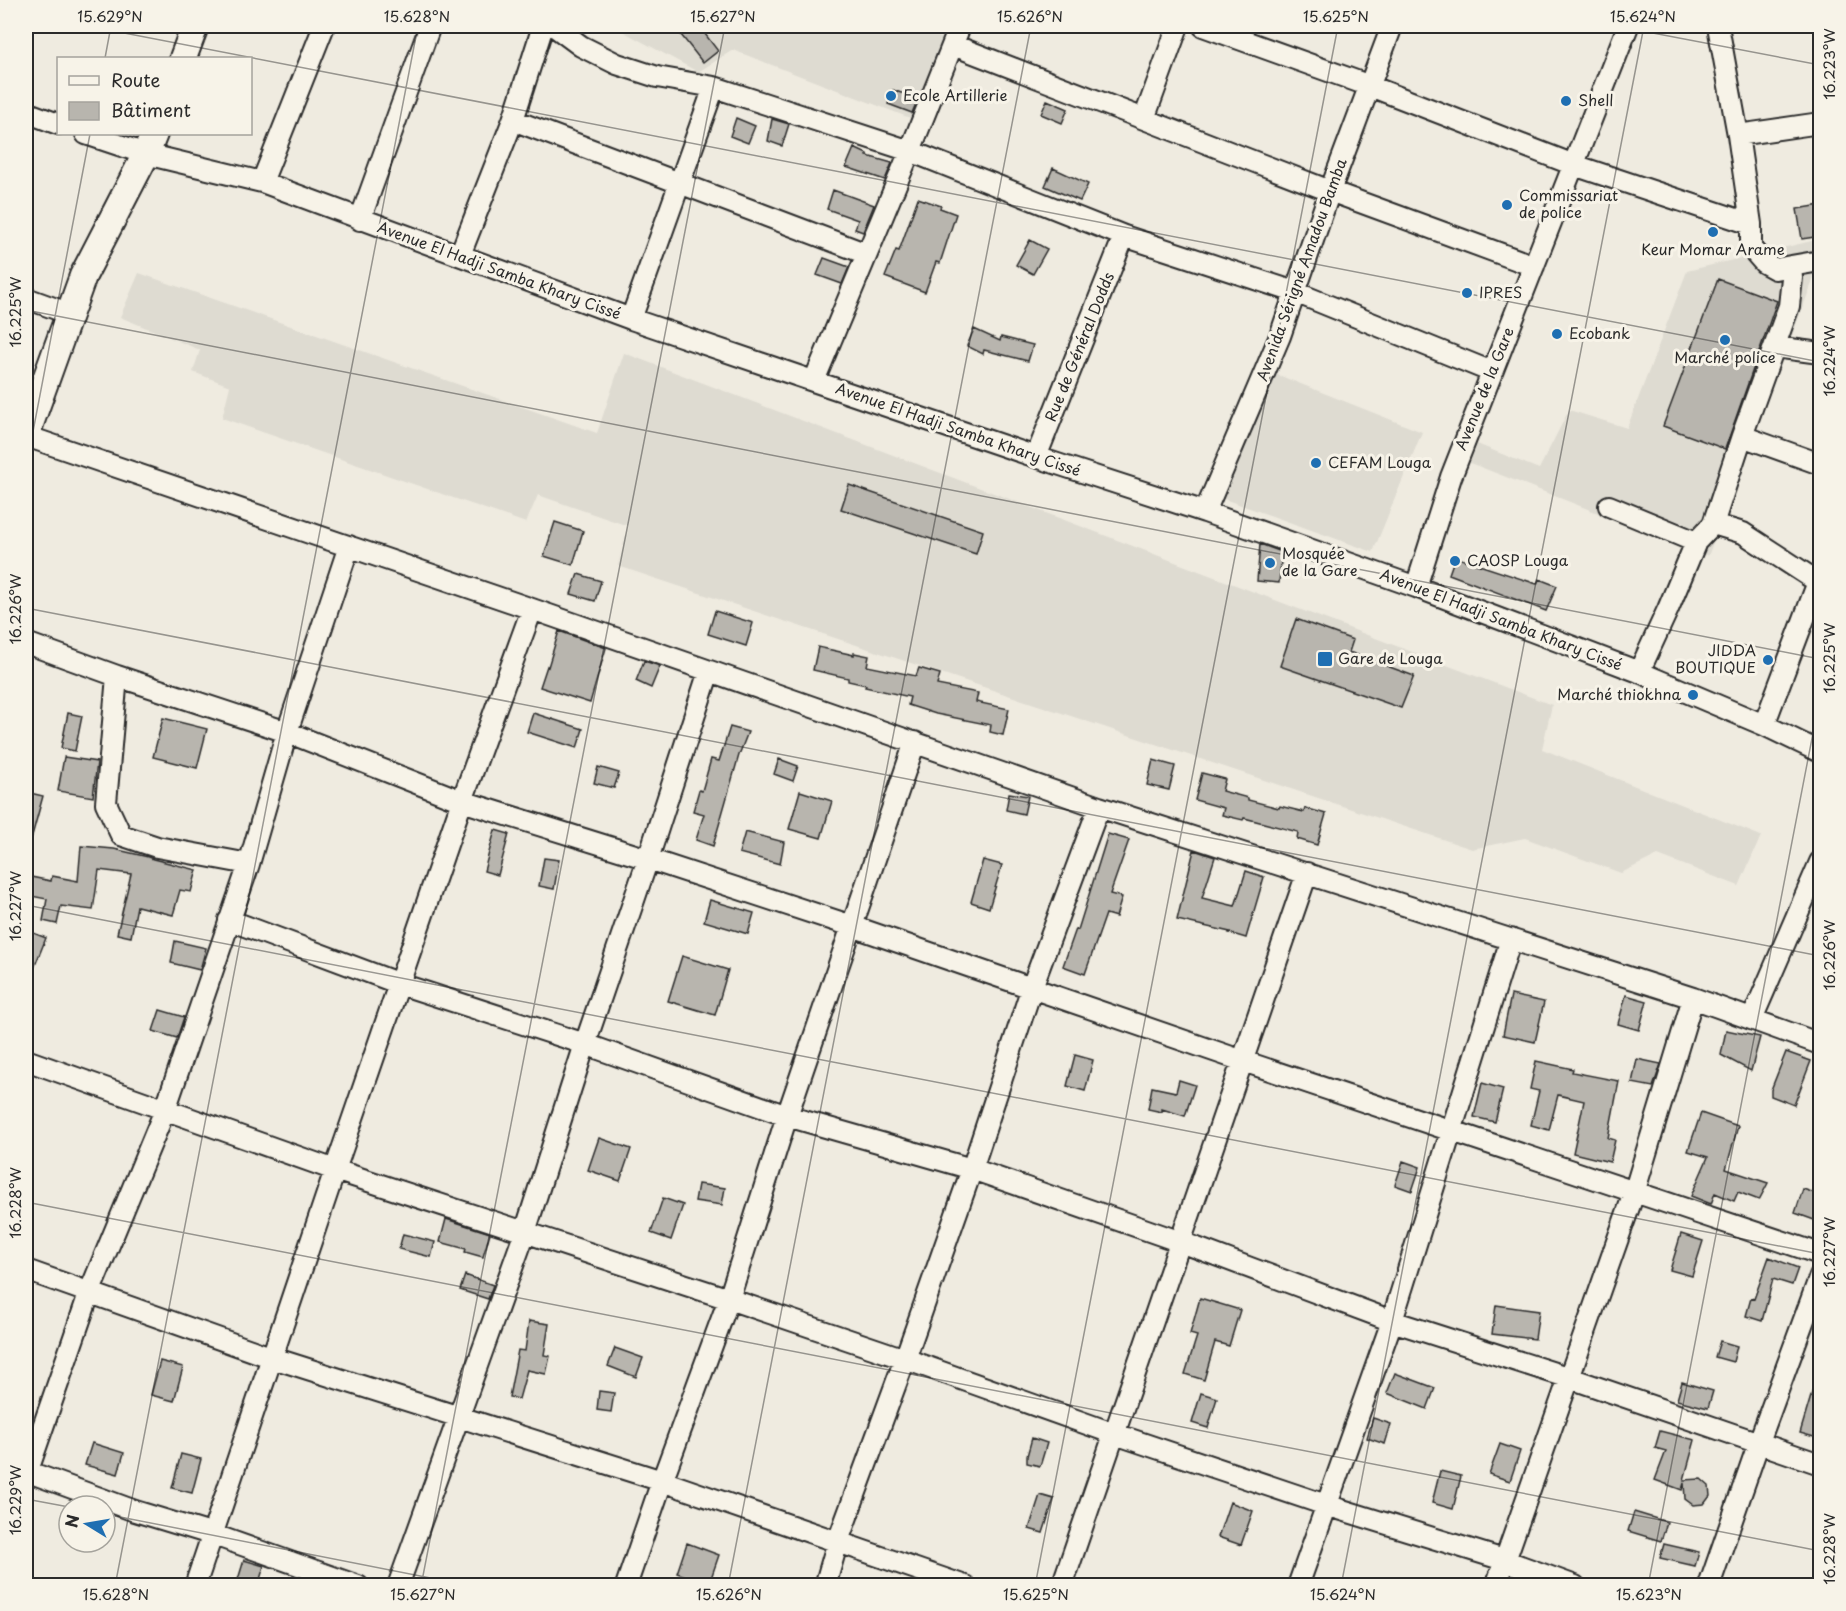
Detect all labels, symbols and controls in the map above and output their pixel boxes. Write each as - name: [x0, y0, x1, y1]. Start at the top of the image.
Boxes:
- text: 15.629°N: [77, 4, 143, 27]
- text: 15.628°N: [384, 4, 450, 27]
- text: 15.627°N: [690, 4, 756, 27]
- text: 15.626°N: [997, 4, 1063, 27]
- text: 15.625°N: [1303, 4, 1369, 27]
- text: 15.624°N: [1610, 4, 1676, 27]
- text: 16.223°W: [1817, 28, 1840, 100]
- legend: [57, 57, 252, 135]
- text: Route: [111, 66, 161, 93]
- place label: Ecole Artillerie: [903, 83, 1007, 106]
- place label: Shell: [1578, 88, 1613, 111]
- marker: Ecole Artillerie: [884, 89, 898, 103]
- marker: Shell: [1559, 94, 1573, 108]
- text: Bâtiment: [111, 96, 191, 123]
- street label: Avenida Sérigné Amadou Bamba: [1250, 154, 1352, 384]
- place label: Commissariat de police: [1519, 183, 1618, 223]
- marker: Commissariat de police: [1500, 198, 1514, 212]
- street label: Avenue El Hadji Samba Khary Cissé: [374, 215, 625, 324]
- marker: Keur Momar Arame: [1706, 225, 1720, 239]
- place label: Keur Momar Arame: [1641, 237, 1785, 260]
- street label: Rue de Général Dodds: [1038, 268, 1119, 425]
- text: 16.225°W: [3, 276, 26, 347]
- place label: IPRES: [1479, 280, 1522, 303]
- marker: IPRES: [1460, 286, 1474, 300]
- place label: Ecobank: [1569, 321, 1630, 344]
- street label: Avenue de la Gare: [1448, 323, 1519, 453]
- text: 16.224°W: [1817, 325, 1840, 397]
- marker: Ecobank: [1550, 327, 1564, 341]
- marker: Marché police: [1718, 333, 1732, 347]
- place label: Marché police: [1674, 345, 1776, 368]
- street label: Avenue El Hadji Samba Khary Cissé: [833, 376, 1084, 481]
- place label: CEFAM Louga: [1328, 450, 1432, 473]
- marker: CEFAM Louga: [1309, 456, 1323, 470]
- place label: Mosquée de la Gare: [1282, 541, 1357, 581]
- place label: CAOSP Louga: [1467, 548, 1569, 571]
- marker: CAOSP Louga: [1448, 554, 1462, 568]
- marker: Mosquée de la Gare: [1263, 556, 1277, 570]
- street label: Avenue El Hadji Samba Khary Cissé: [1377, 562, 1626, 676]
- text: 16.226°W: [3, 573, 26, 644]
- text: 16.225°W: [1817, 622, 1840, 693]
- place label: JIDDA BOUTIQUE: [1675, 638, 1756, 678]
- place label: Gare de Louga: [1338, 646, 1443, 669]
- marker: Gare de Louga: [1316, 650, 1334, 668]
- marker: JIDDA BOUTIQUE: [1761, 653, 1775, 667]
- place label: Marché thiokhna: [1557, 682, 1682, 705]
- marker: Marché thiokhna: [1686, 688, 1700, 702]
- text: 16.227°W: [3, 870, 26, 941]
- text: 16.226°W: [1817, 919, 1840, 990]
- text: 16.228°W: [3, 1167, 26, 1239]
- text: 16.227°W: [1817, 1216, 1840, 1287]
- text: 16.229°W: [3, 1464, 26, 1535]
- north arrow: [57, 1494, 117, 1554]
- text: N: [58, 1512, 84, 1529]
- text: 16.228°W: [1817, 1513, 1840, 1585]
- text: 15.628°N: [83, 1582, 149, 1605]
- text: 15.627°N: [390, 1582, 456, 1605]
- text: 15.626°N: [696, 1582, 762, 1605]
- text: 15.625°N: [1003, 1582, 1069, 1605]
- text: 15.624°N: [1310, 1582, 1376, 1605]
- text: 15.623°N: [1616, 1582, 1682, 1605]

